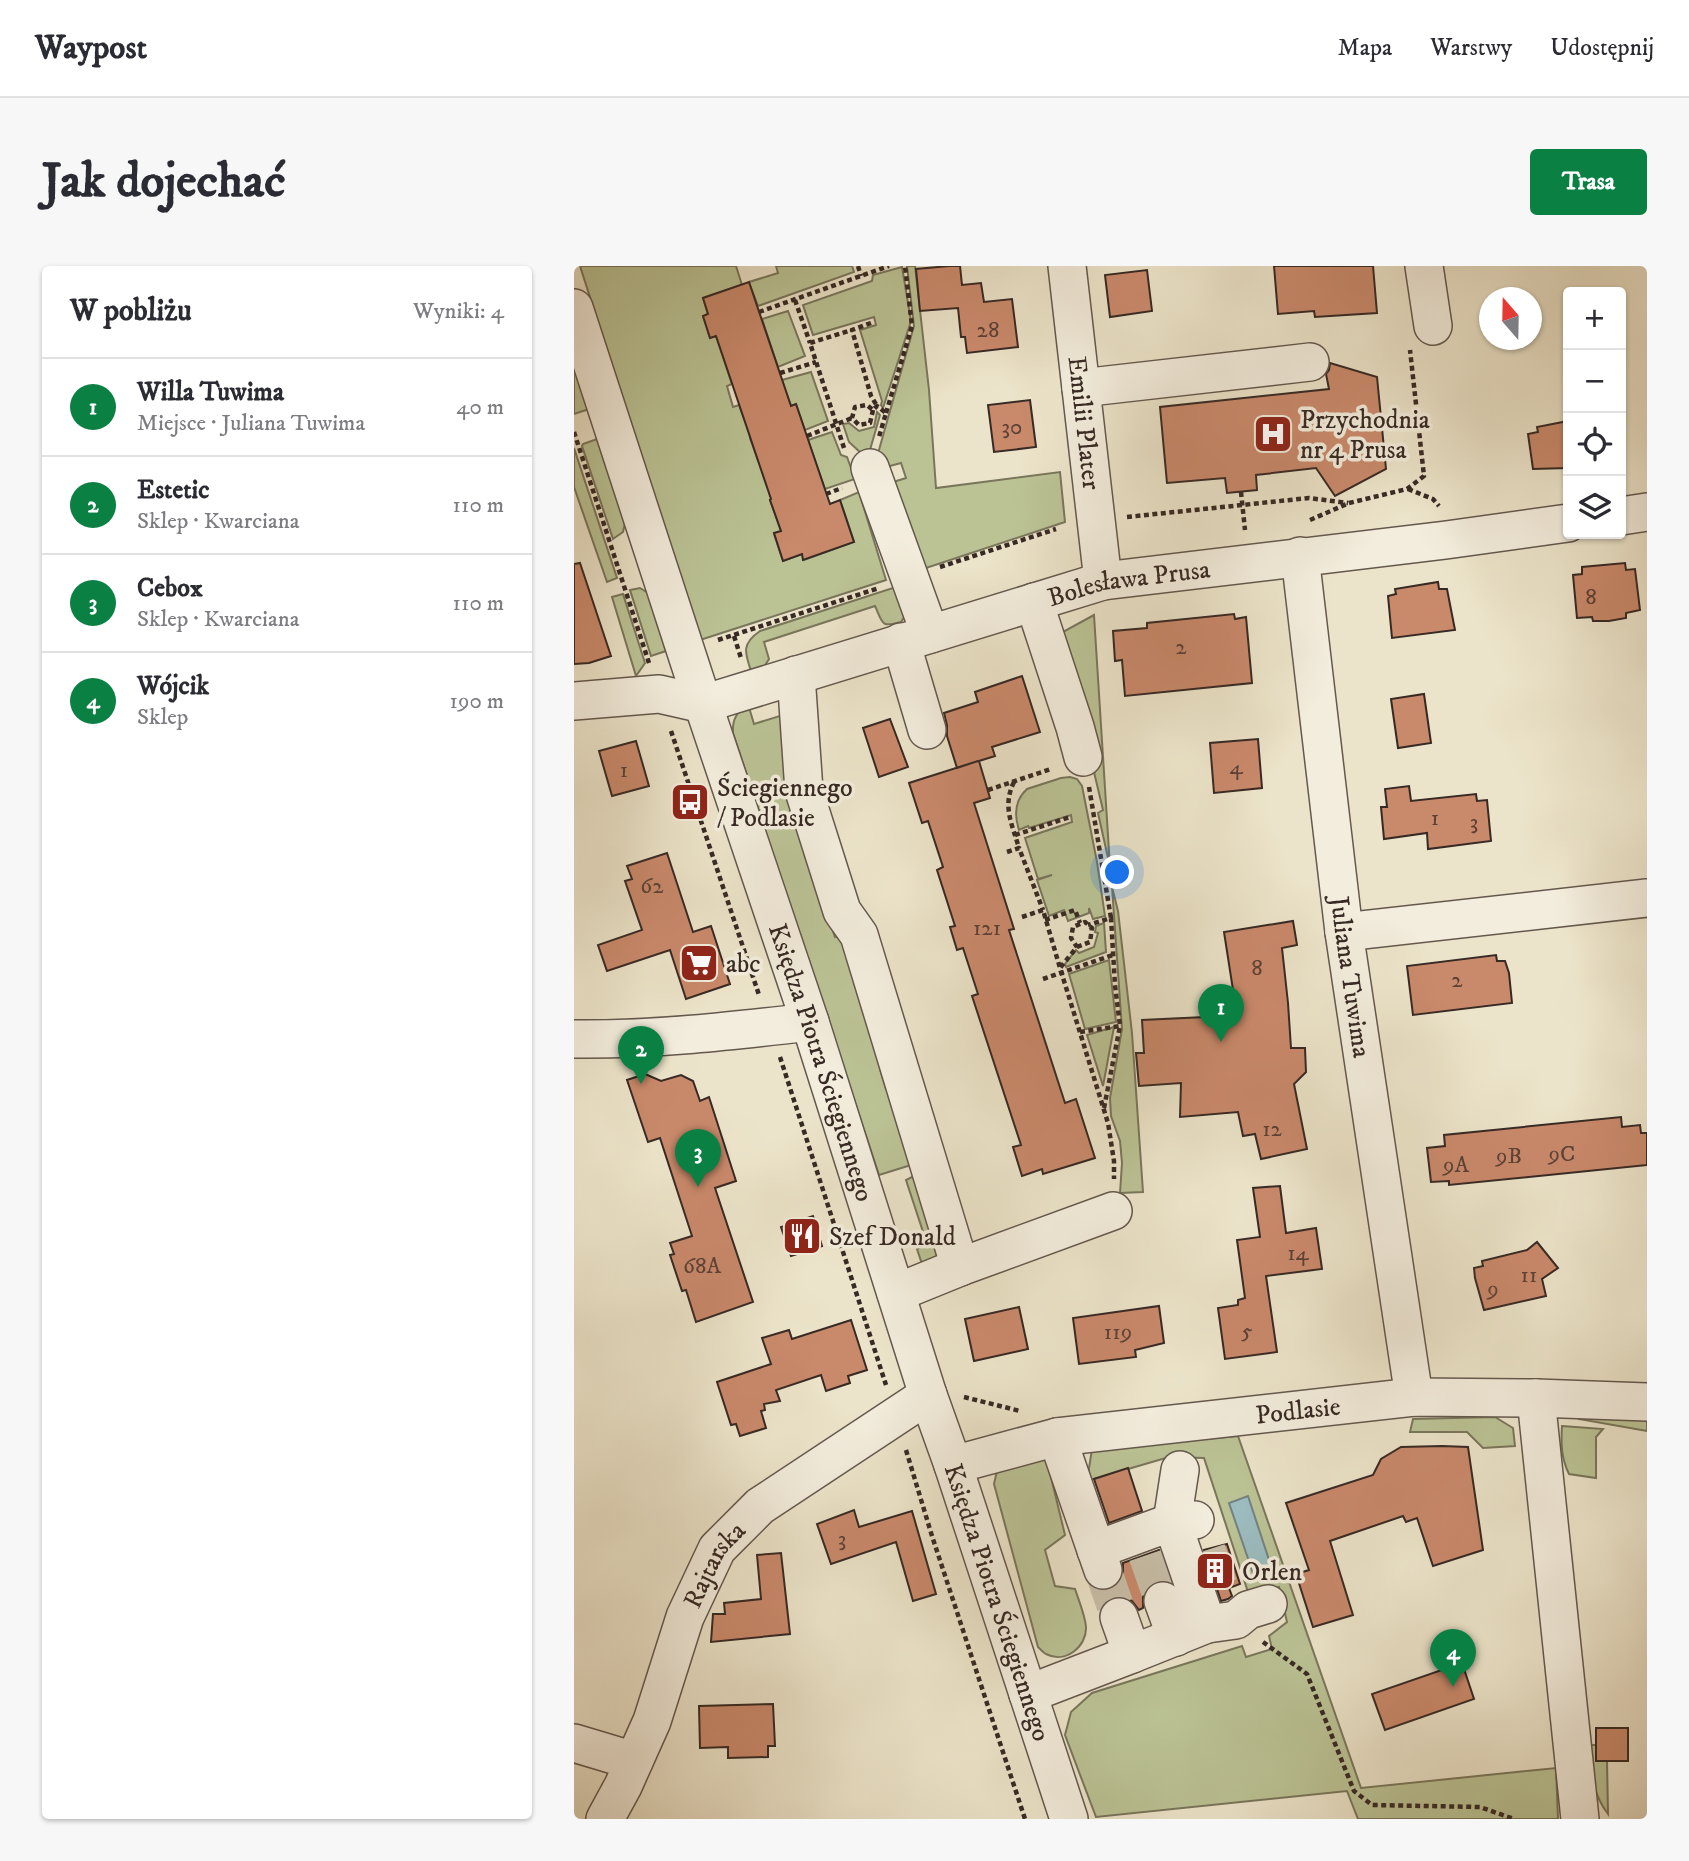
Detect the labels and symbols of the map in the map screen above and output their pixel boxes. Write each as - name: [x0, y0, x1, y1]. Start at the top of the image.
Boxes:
- north arrow: [1479, 287, 1542, 350]
- house number: 28: [977, 316, 999, 345]
- street label: Emilii Plater: [1059, 355, 1107, 492]
- place label: Przychodnia nr 4 Prusa: [1300, 404, 1430, 467]
- house number: 30: [1002, 413, 1022, 442]
- hospital icon: Przychodnia nr 4 Prusa: [1252, 413, 1294, 455]
- street label: Bolesława Prusa: [1044, 553, 1212, 615]
- house number: 8: [1585, 583, 1597, 612]
- house number: 2: [1175, 633, 1187, 662]
- house number: 4: [1229, 753, 1243, 782]
- house number: 1: [620, 756, 628, 785]
- place label: Ściegiennego / Podlasie: [717, 771, 853, 835]
- bus stop icon: Ściegiennego / Podlasie: [669, 781, 711, 823]
- house number: 1: [1431, 804, 1439, 833]
- house number: 3: [1470, 808, 1478, 837]
- your location: [1100, 855, 1134, 889]
- house number: 62: [640, 872, 664, 901]
- street label: Juliana Tuwima: [1322, 893, 1378, 1060]
- house number: 121: [973, 914, 1001, 943]
- street label: Księdza Piotra Ściegiennego: [760, 920, 881, 1206]
- supermarket icon: abc: [678, 942, 720, 984]
- place label: abc: [726, 948, 760, 981]
- house number: 8: [1251, 954, 1263, 983]
- house number: 2: [1451, 966, 1463, 995]
- pin: 1: [1198, 984, 1244, 1042]
- pin: 2: [618, 1026, 664, 1084]
- house number: 12: [1262, 1115, 1283, 1144]
- pin: 3: [675, 1129, 721, 1187]
- house number: 9C: [1548, 1140, 1575, 1169]
- house number: 9B: [1495, 1142, 1522, 1171]
- house number: 9A: [1442, 1151, 1469, 1180]
- restaurant icon: Szef Donald: [781, 1215, 823, 1257]
- place label: Szef Donald: [829, 1221, 956, 1254]
- house number: 14: [1287, 1239, 1310, 1268]
- house number: 68A: [683, 1252, 721, 1281]
- house number: 11: [1521, 1261, 1537, 1290]
- house number: 9: [1486, 1275, 1499, 1304]
- house number: 5: [1241, 1317, 1253, 1346]
- house number: 119: [1104, 1318, 1132, 1347]
- street label: Podlasie: [1254, 1390, 1342, 1433]
- street label: Księdza Piotra Ściegiennego: [936, 1460, 1057, 1746]
- street label: Rajtarska: [677, 1515, 753, 1614]
- house number: 3: [838, 1525, 846, 1554]
- building icon: Orlen: [1194, 1550, 1236, 1592]
- place label: Orlen: [1242, 1556, 1302, 1589]
- pin: 4: [1430, 1629, 1476, 1687]

